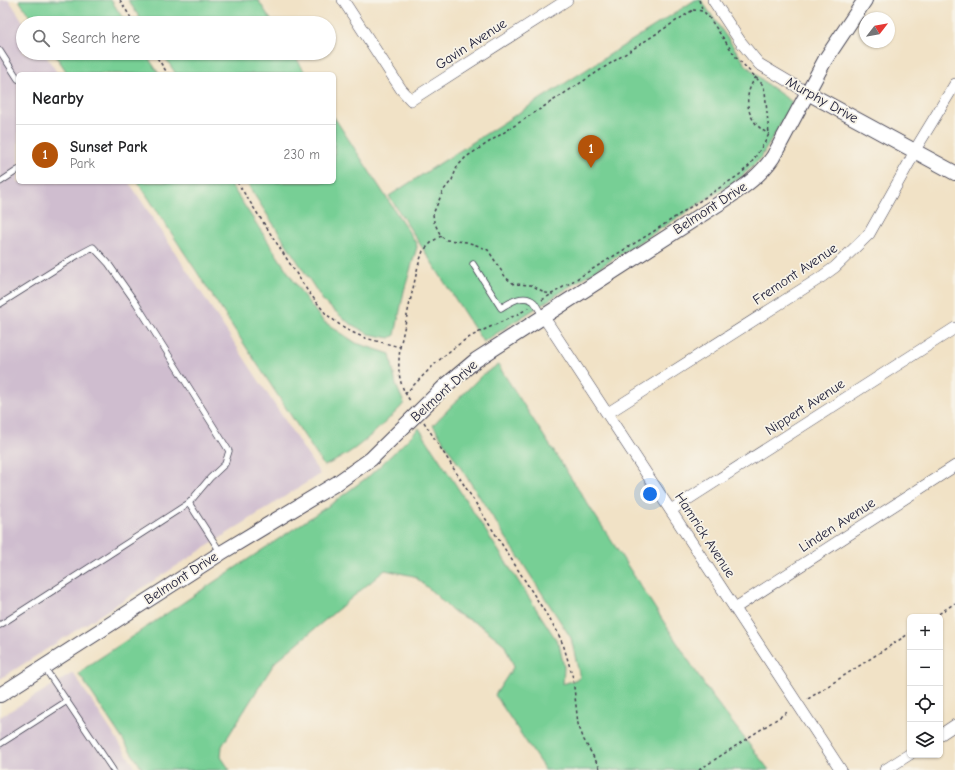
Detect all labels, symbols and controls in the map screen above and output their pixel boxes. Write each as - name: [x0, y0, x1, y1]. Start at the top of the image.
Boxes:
- north arrow: [859, 12, 895, 48]
- street label: Gavin Avenue: [432, 15, 510, 73]
- search box: [16, 16, 336, 60]
- icon: search: [30, 27, 52, 49]
- text: Search here: [62, 29, 140, 47]
- street label: Murphy Drive: [783, 73, 861, 127]
- text: Nearby: [32, 89, 83, 108]
- pin: 1: [578, 135, 604, 168]
- text: Sunset Park: [70, 138, 147, 156]
- text: 1: [42, 147, 48, 162]
- text: 230 m: [284, 147, 320, 162]
- text: Park: [70, 156, 95, 171]
- street label: Belmont Drive: [670, 178, 750, 238]
- street label: Fremont Avenue: [749, 239, 841, 309]
- street label: Belmont Drive: [407, 356, 481, 426]
- street label: Nippert Avenue: [762, 375, 848, 439]
- your location: [640, 484, 660, 504]
- street label: Hamrick Avenue: [671, 489, 739, 581]
- street label: Linden Avenue: [796, 494, 878, 556]
- street label: Belmont Drive: [141, 548, 221, 608]
- map controls: [907, 614, 943, 758]
- button: +: [907, 614, 943, 650]
- button: −: [907, 650, 943, 686]
- button: locate: [907, 686, 943, 722]
- button: layers: [907, 722, 943, 758]

